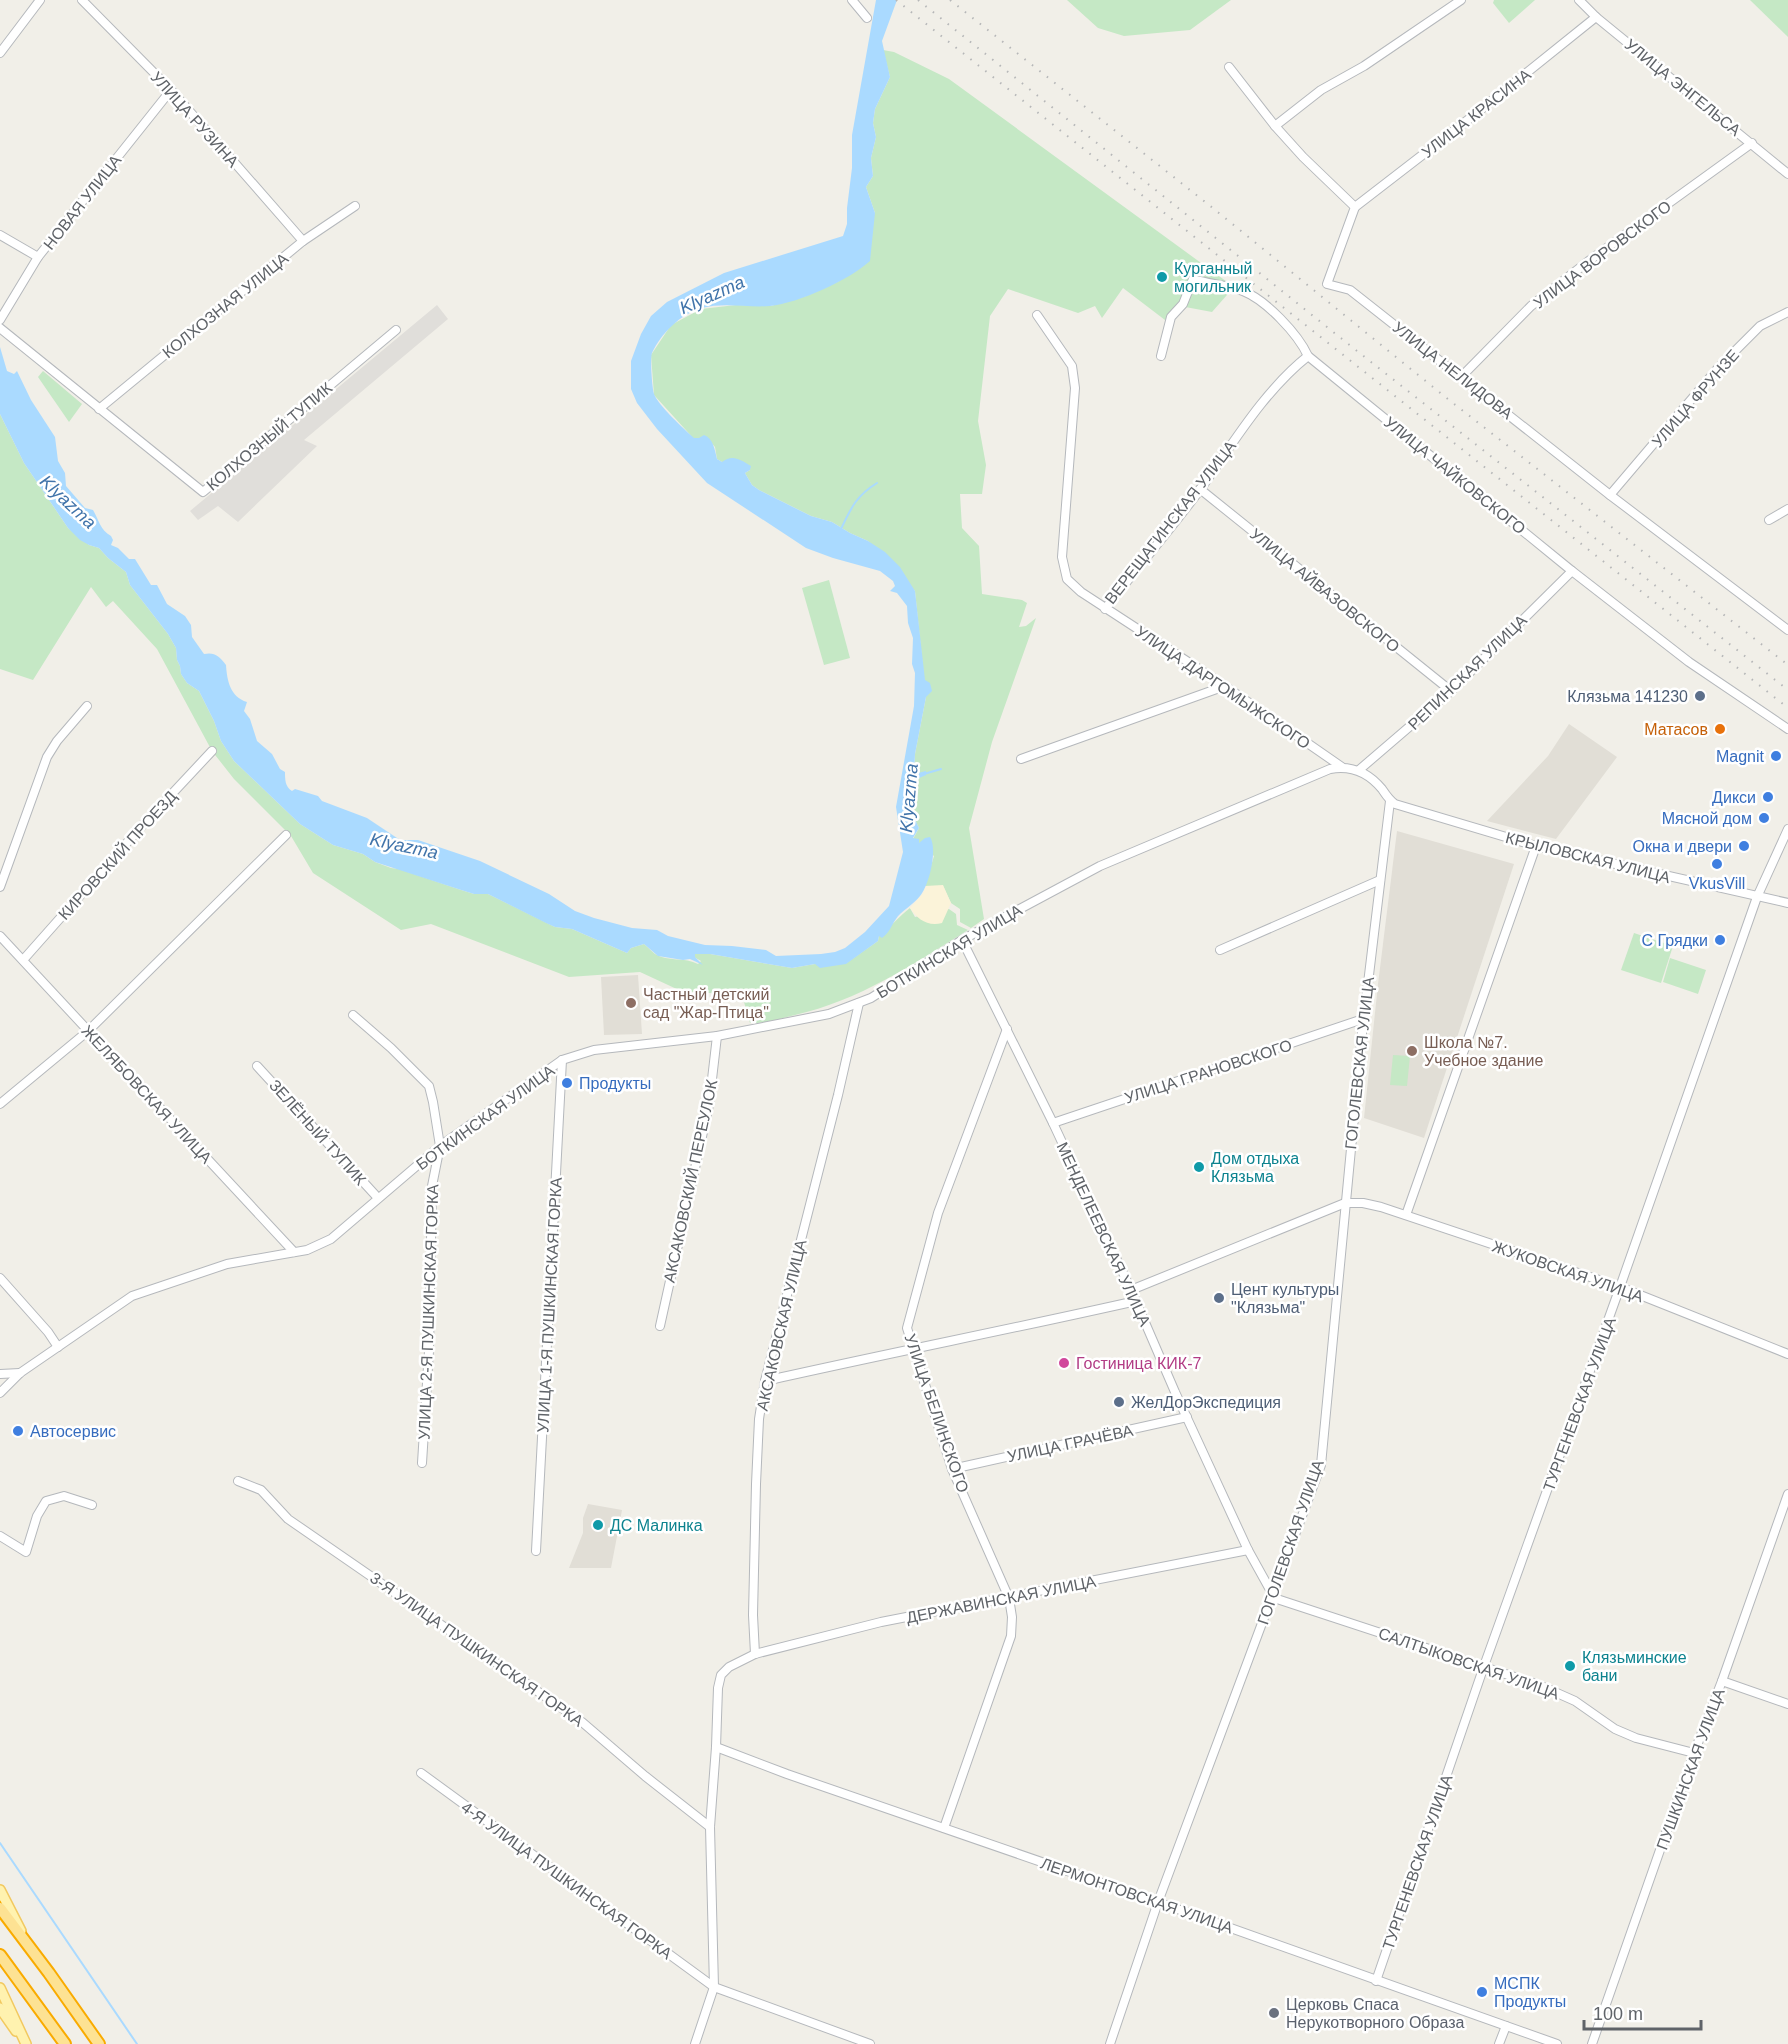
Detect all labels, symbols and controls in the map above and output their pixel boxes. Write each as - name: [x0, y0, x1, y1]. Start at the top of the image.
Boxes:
- street label: УЛИЦА ЭНГЕЛЬСА: [1622, 36, 1744, 139]
- street label: УЛИЦА КРАСИНА: [1419, 66, 1534, 161]
- street label: УЛИЦА РУЗИНА: [147, 68, 242, 171]
- street label: НОВАЯ УЛИЦА: [40, 152, 125, 253]
- street label: УЛИЦА ВОРОВСКОГО: [1530, 197, 1674, 312]
- street label: КОЛХОЗНАЯ УЛИЦА: [159, 249, 292, 361]
- place label: Курганный могильник: [1174, 260, 1253, 295]
- marker: Курганный могильник: [1155, 270, 1169, 284]
- water label: Klyazma: [676, 272, 748, 318]
- street label: УЛИЦА НЕЛИДОВА: [1390, 318, 1516, 423]
- street label: УЛИЦА ФРУНЗЕ: [1649, 346, 1742, 450]
- street label: КОЛХОЗНЫЙ ТУПИК: [203, 378, 336, 494]
- street label: УЛИЦА ЧАЙКОВСКОГО: [1381, 412, 1529, 538]
- street label: ВЕРЕЩАГИНСКАЯ УЛИЦА: [1102, 437, 1239, 607]
- water label: Klyazma: [36, 471, 100, 533]
- street label: УЛИЦА АЙВАЗОВСКОГО: [1247, 524, 1403, 656]
- street label: РЕПИНСКАЯ УЛИЦА: [1405, 611, 1530, 733]
- street label: УЛИЦА ДАРГОМЫЖСКОГО: [1132, 623, 1313, 752]
- place label: Клязьма 141230: [1567, 688, 1688, 705]
- marker: Клязьма 141230: [1693, 689, 1707, 703]
- place label: Матасов: [1644, 721, 1708, 738]
- marker: Матасов: [1713, 722, 1727, 736]
- place label: Magnit: [1716, 748, 1765, 765]
- marker: Magnit: [1769, 749, 1783, 763]
- water label: Klyazma: [896, 763, 922, 833]
- street label: КИРОВСКИЙ ПРОЕЗД: [54, 787, 180, 923]
- place label: Дикси: [1712, 789, 1756, 806]
- marker: Дикси: [1761, 790, 1775, 804]
- place label: Мясной дом: [1662, 810, 1752, 827]
- marker: Мясной дом: [1757, 811, 1771, 825]
- water label: Klyazma: [368, 829, 440, 863]
- street label: КРЫЛОВСКАЯ УЛИЦА: [1504, 829, 1672, 886]
- place label: Окна и двери: [1633, 838, 1732, 855]
- marker: Окна и двери: [1737, 839, 1751, 853]
- marker: VkusVill: [1710, 857, 1724, 871]
- place label: VkusVill: [1689, 875, 1745, 892]
- street label: БОТКИНСКАЯ УЛИЦА: [873, 901, 1025, 1002]
- place label: С Грядки: [1642, 932, 1708, 949]
- marker: С Грядки: [1713, 933, 1727, 947]
- street label: ГОГОЛЕВСКАЯ УЛИЦА: [1342, 976, 1377, 1150]
- place label: Частный детский сад "Жар-Птица": [643, 986, 769, 1021]
- marker: Частный детский сад "Жар-Птица": [624, 996, 638, 1010]
- street label: ЖЕЛЯБОВСКАЯ УЛИЦА: [78, 1022, 215, 1167]
- place label: Школа №7. Учебное здание: [1424, 1034, 1543, 1069]
- street label: УЛИЦА ГРАНОВСКОГО: [1122, 1036, 1294, 1107]
- marker: Школа №7. Учебное здание: [1405, 1044, 1419, 1058]
- street label: БОТКИНСКАЯ УЛИЦА: [413, 1061, 558, 1173]
- place label: Продукты: [579, 1075, 651, 1092]
- street label: ЗЕЛЁНЫЙ ТУПИК: [266, 1076, 370, 1189]
- marker: Продукты: [560, 1076, 574, 1090]
- street label: АКСАКОВСКИЙ ПЕРЕУЛОК: [660, 1077, 720, 1284]
- street label: МЕНДЕЛЕЕВСКАЯ УЛИЦА: [1053, 1140, 1154, 1329]
- place label: Дом отдыха Клязьма: [1211, 1150, 1299, 1185]
- marker: Дом отдыха Клязьма: [1192, 1160, 1206, 1174]
- street label: УЛИЦА 1-Я ПУШКИНСКАЯ ГОРКА: [534, 1176, 565, 1433]
- street label: УЛИЦА 2-Я ПУШКИНСКАЯ ГОРКА: [416, 1184, 441, 1440]
- street label: АКСАКОВСКАЯ УЛИЦА: [754, 1238, 810, 1412]
- street label: ЖУКОВСКАЯ УЛИЦА: [1490, 1238, 1646, 1305]
- place label: Цент культуры "Клязьма": [1231, 1281, 1339, 1316]
- marker: Цент культуры "Клязьма": [1212, 1291, 1226, 1305]
- street label: ТУРГЕНЕВСКАЯ УЛИЦА: [1540, 1315, 1619, 1494]
- street label: УЛИЦА БЕЛИНСКОГО: [901, 1332, 972, 1495]
- place label: Гостиница КИК-7: [1076, 1355, 1202, 1372]
- marker: Гостиница КИК-7: [1057, 1356, 1071, 1370]
- place label: ЖелДорЭкспедиция: [1131, 1394, 1281, 1411]
- marker: ЖелДорЭкспедиция: [1112, 1395, 1126, 1409]
- street label: УЛИЦА ГРАЧЁВА: [1006, 1422, 1135, 1465]
- place label: Автосервис: [30, 1423, 116, 1440]
- marker: Автосервис: [11, 1424, 25, 1438]
- street label: ГОГОЛЕВСКАЯ УЛИЦА: [1254, 1457, 1327, 1627]
- place label: ДС Малинка: [610, 1517, 703, 1534]
- marker: ДС Малинка: [591, 1518, 605, 1532]
- street label: 3-Я УЛИЦА ПУШКИНСКАЯ ГОРКА: [367, 1569, 587, 1730]
- street label: ДЕРЖАВИНСКАЯ УЛИЦА: [905, 1573, 1098, 1626]
- street label: САЛТЫКОВСКАЯ УЛИЦА: [1376, 1624, 1562, 1703]
- place label: Клязьминские бани: [1582, 1649, 1687, 1684]
- marker: Клязьминские бани: [1563, 1659, 1577, 1673]
- street label: ПУШКИНСКАЯ УЛИЦА: [1653, 1686, 1728, 1852]
- street label: ТУРГЕНЕВСКАЯ УЛИЦА: [1379, 1772, 1456, 1952]
- street label: 4-Я УЛИЦА ПУШКИНСКАЯ ГОРКА: [458, 1798, 675, 1963]
- street label: ЛЕРМОНТОВСКАЯ УЛИЦА: [1038, 1855, 1236, 1937]
- place label: МСПК Продукты: [1494, 1975, 1566, 2010]
- marker: МСПК Продукты: [1475, 1985, 1489, 1999]
- scale bar: [1584, 1993, 1701, 2031]
- place label: Церковь Спаса Нерукотворного Образа: [1286, 1996, 1464, 2031]
- text: 100 m: [1593, 2004, 1643, 2024]
- marker: Церковь Спаса Нерукотворного Образа: [1267, 2006, 1281, 2020]

